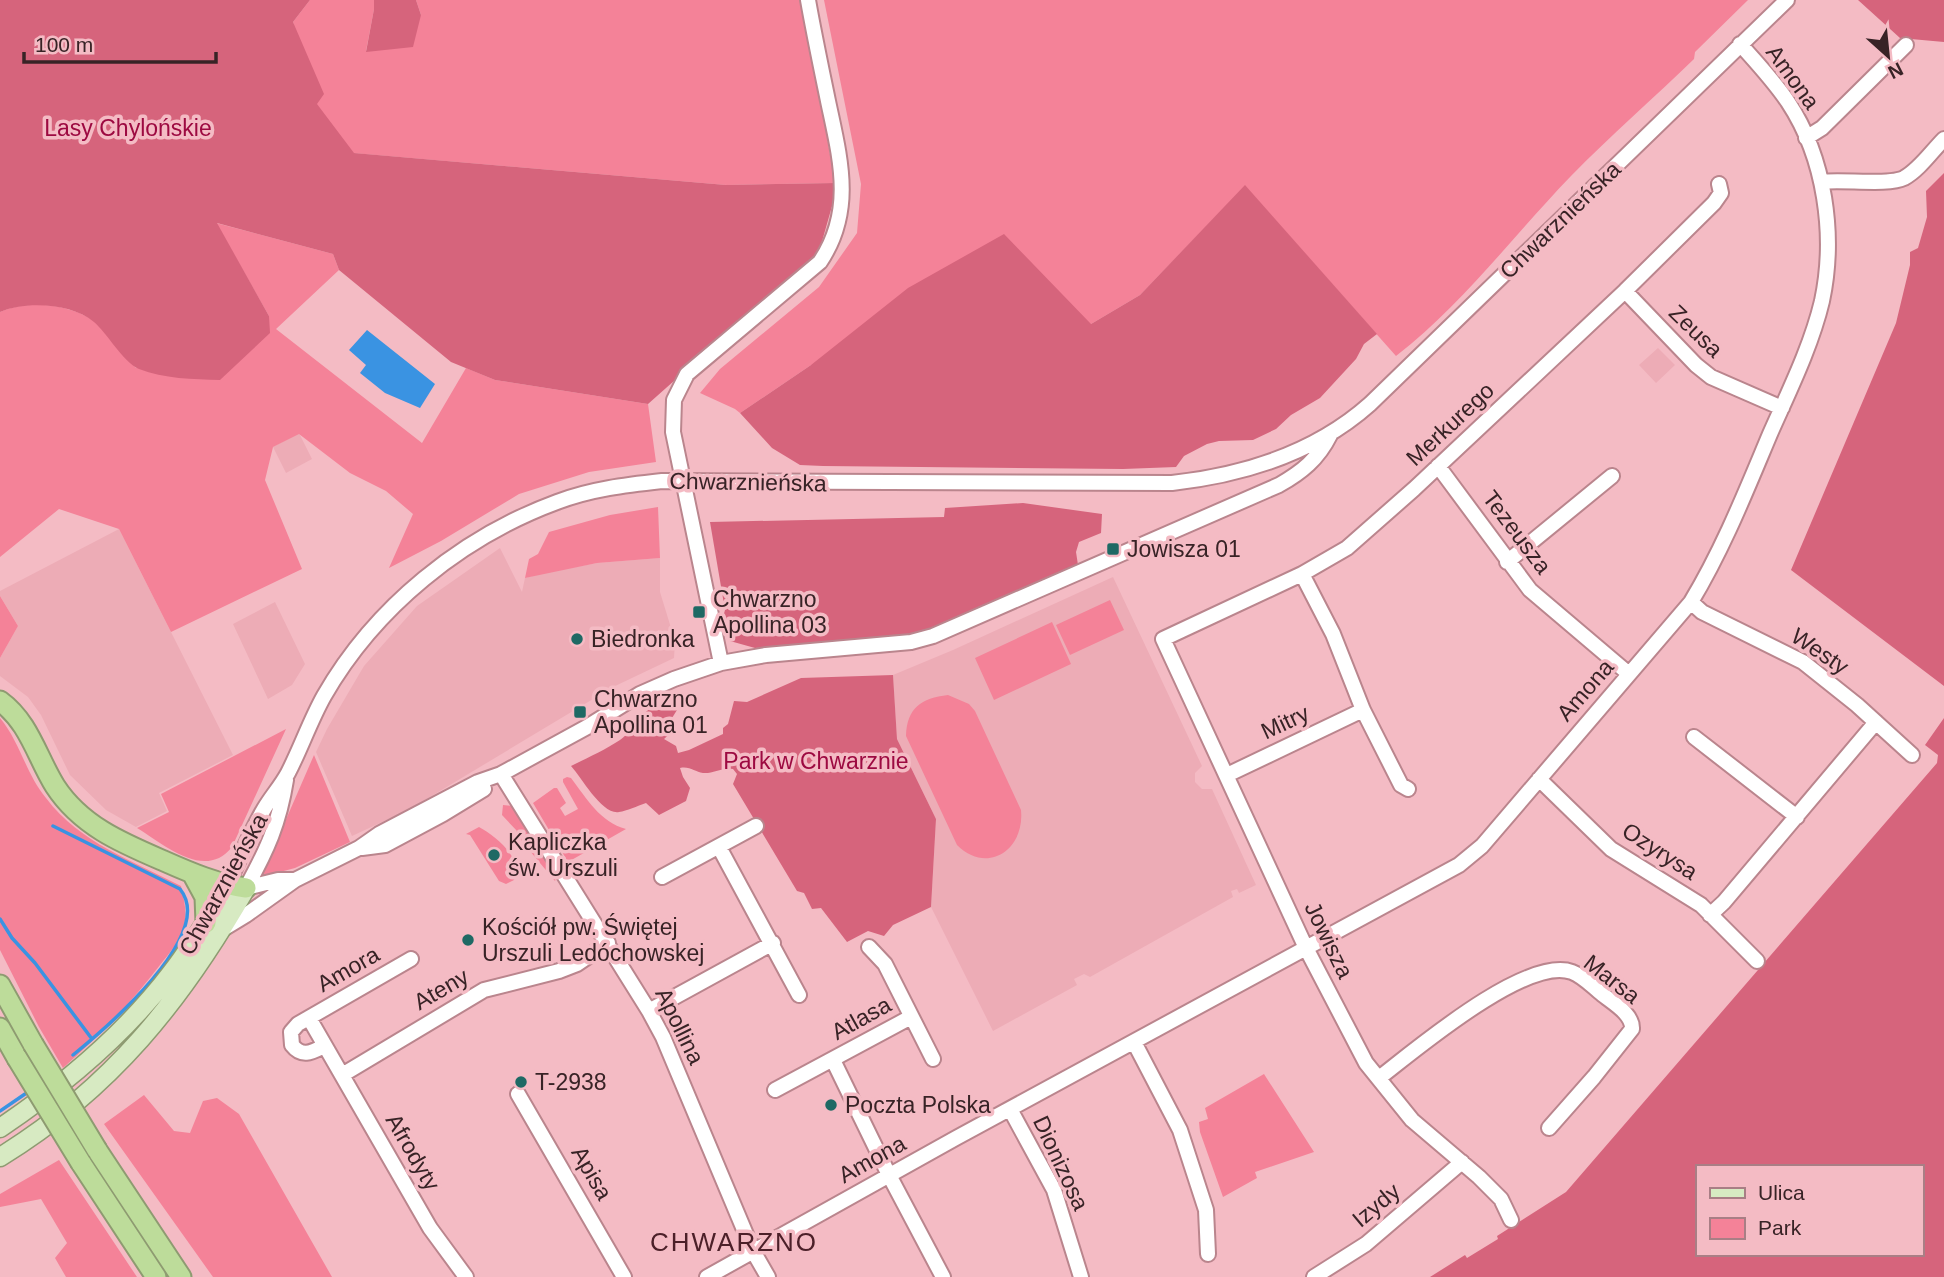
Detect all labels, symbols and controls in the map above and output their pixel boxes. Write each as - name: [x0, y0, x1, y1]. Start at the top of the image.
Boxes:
- scale bar: [24, 21, 217, 65]
- north arrow: [1853, 21, 1923, 91]
- text: 100 m: [35, 33, 93, 56]
- street label: Amona: [1761, 40, 1825, 114]
- text: N: [1885, 58, 1906, 83]
- park label: Lasy Chylońskie: [44, 115, 212, 141]
- street label: Chwarznieńska: [1494, 156, 1626, 284]
- street label: Zeusa: [1664, 299, 1728, 363]
- street label: Merkurego: [1401, 377, 1499, 471]
- street label: Chwarznieńska: [669, 468, 827, 496]
- street label: Tezeusza: [1477, 485, 1557, 579]
- place label: Jowisza 01: [1127, 536, 1241, 562]
- marker: Jowisza 01: [1105, 541, 1121, 557]
- place label: Chwarzno Apollina 03: [713, 586, 827, 638]
- marker: Chwarzno Apollina 03: [691, 604, 707, 620]
- street label: Westy: [1786, 622, 1854, 680]
- place label: Biedronka: [591, 626, 695, 652]
- marker: Biedronka: [569, 631, 585, 647]
- street label: Amona: [1551, 654, 1619, 726]
- place label: Chwarzno Apollina 01: [594, 686, 708, 738]
- street label: Mitry: [1257, 699, 1314, 744]
- marker: Chwarzno Apollina 01: [572, 704, 588, 720]
- park label: Park w Chwarznie: [723, 748, 909, 774]
- street label: Chwarznieńska: [174, 809, 273, 959]
- street label: Ozyrysa: [1618, 817, 1703, 885]
- place label: Kapliczka św. Urszuli: [508, 829, 618, 881]
- marker: Kapliczka św. Urszuli: [486, 847, 502, 863]
- street label: Jowisza: [1299, 898, 1359, 983]
- place label: Kościół pw. Świętej Urszuli Ledóchowskej: [482, 913, 704, 966]
- marker: Kościół pw. Świętej Urszuli Ledóchowskej: [460, 932, 476, 948]
- street label: Amora: [312, 941, 384, 997]
- street label: Marsa: [1579, 949, 1645, 1009]
- street label: Ateny: [409, 963, 473, 1015]
- street label: Apollina: [650, 984, 710, 1069]
- street label: Atlasa: [827, 991, 895, 1045]
- place label: T-2938: [535, 1069, 607, 1095]
- marker: T-2938: [513, 1074, 529, 1090]
- place label: Poczta Polska: [845, 1092, 991, 1118]
- marker: Poczta Polska: [823, 1097, 839, 1113]
- street label: Afrodyty: [381, 1109, 446, 1195]
- street label: Dionizosa: [1028, 1112, 1094, 1214]
- street label: Amona: [834, 1130, 910, 1188]
- street label: Apisa: [566, 1142, 618, 1205]
- legend: [1696, 1165, 1923, 1256]
- street label: Izydy: [1347, 1177, 1405, 1232]
- text: Ulica: [1758, 1181, 1805, 1204]
- text: Park: [1758, 1216, 1802, 1239]
- district label: CHWARZNO: [650, 1227, 818, 1257]

